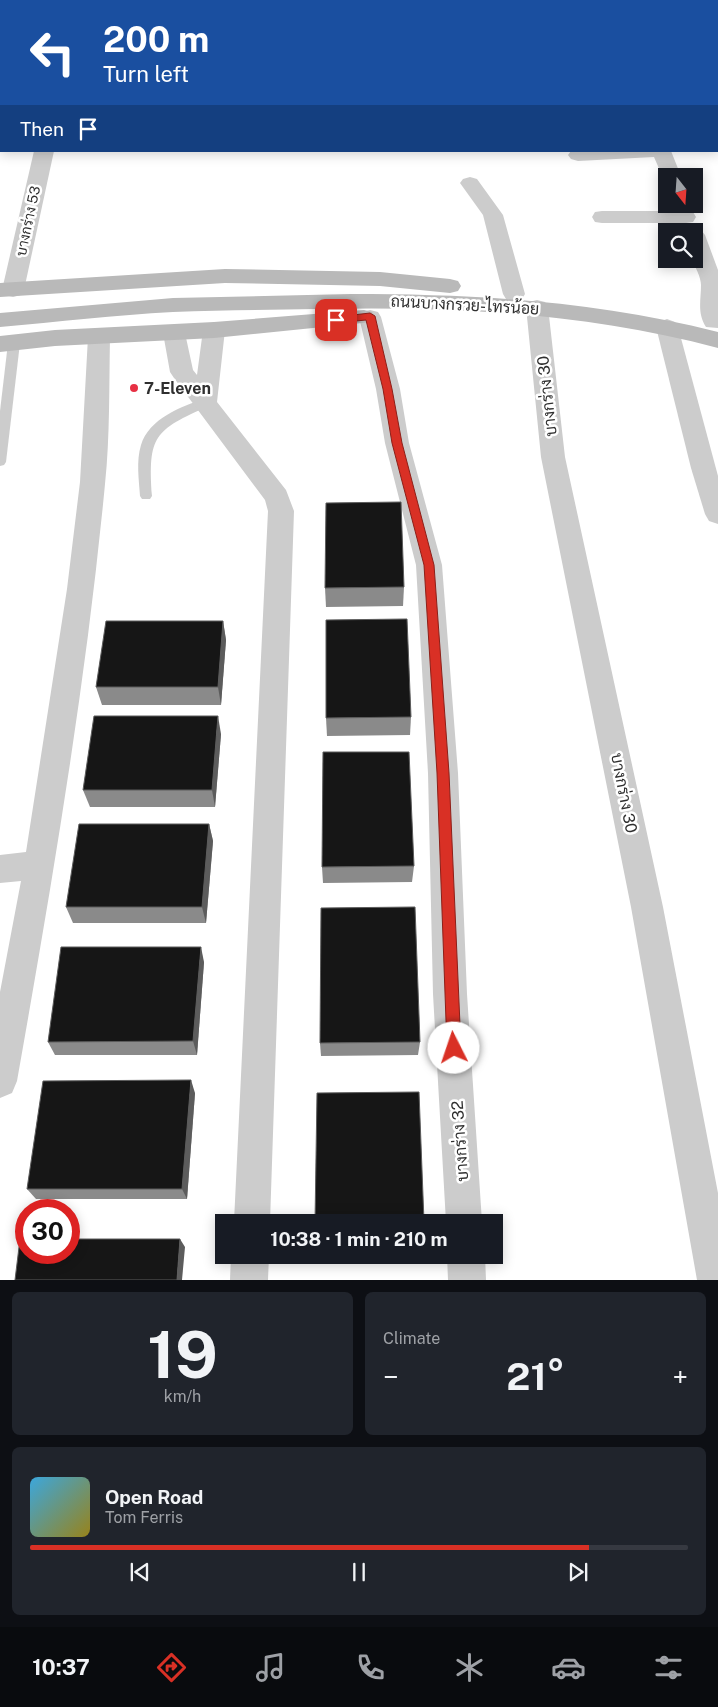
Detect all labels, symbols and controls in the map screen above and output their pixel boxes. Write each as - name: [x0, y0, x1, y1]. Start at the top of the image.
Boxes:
- text: 200 m: [103, 19, 209, 60]
- icon: left: [20, 20, 85, 85]
- text: Turn left: [103, 61, 189, 87]
- icon: arrive: [74, 115, 102, 143]
- text: Then: [20, 118, 64, 140]
- north arrow: [658, 168, 702, 212]
- map controls: [658, 168, 703, 268]
- street label: บางกร่าง 53: [13, 184, 43, 258]
- button: search: [658, 223, 703, 268]
- street label: ถนนบางกรวย-ไทรน้อย: [390, 290, 540, 318]
- pin: [315, 299, 357, 341]
- icon: arrive: [322, 306, 350, 334]
- street label: บางกร่าง 30: [532, 355, 561, 437]
- place label: 7-Eleven: [144, 379, 211, 398]
- marker: 7-Eleven: [128, 382, 140, 394]
- street label: บางกร่าง 30: [607, 751, 642, 835]
- position arrow: [427, 1021, 479, 1073]
- street label: บางกร่าง 32: [447, 1100, 472, 1182]
- speed limit sign: 30: [15, 1199, 80, 1264]
- text: 10:38 · 1 min · 210 m: [270, 1228, 448, 1250]
- text: 19: [147, 1316, 218, 1393]
- text: Climate: [383, 1329, 440, 1348]
- text: 21°: [506, 1354, 565, 1399]
- text: −: [383, 1360, 399, 1393]
- text: +: [672, 1360, 688, 1393]
- text: km/h: [164, 1387, 201, 1406]
- text: Open Road: [105, 1486, 203, 1508]
- text: Tom Ferris: [105, 1508, 183, 1527]
- icon: previous: [126, 1558, 154, 1586]
- icon: pause: [345, 1558, 373, 1586]
- icon: next: [564, 1558, 592, 1586]
- icon: directions: [154, 1650, 189, 1685]
- icon: music: [253, 1650, 288, 1685]
- icon: phone: [353, 1650, 388, 1685]
- icon: climate: [452, 1650, 487, 1685]
- icon: car: [551, 1650, 586, 1685]
- icon: filters: [651, 1650, 686, 1685]
- text: 10:37: [32, 1654, 90, 1680]

